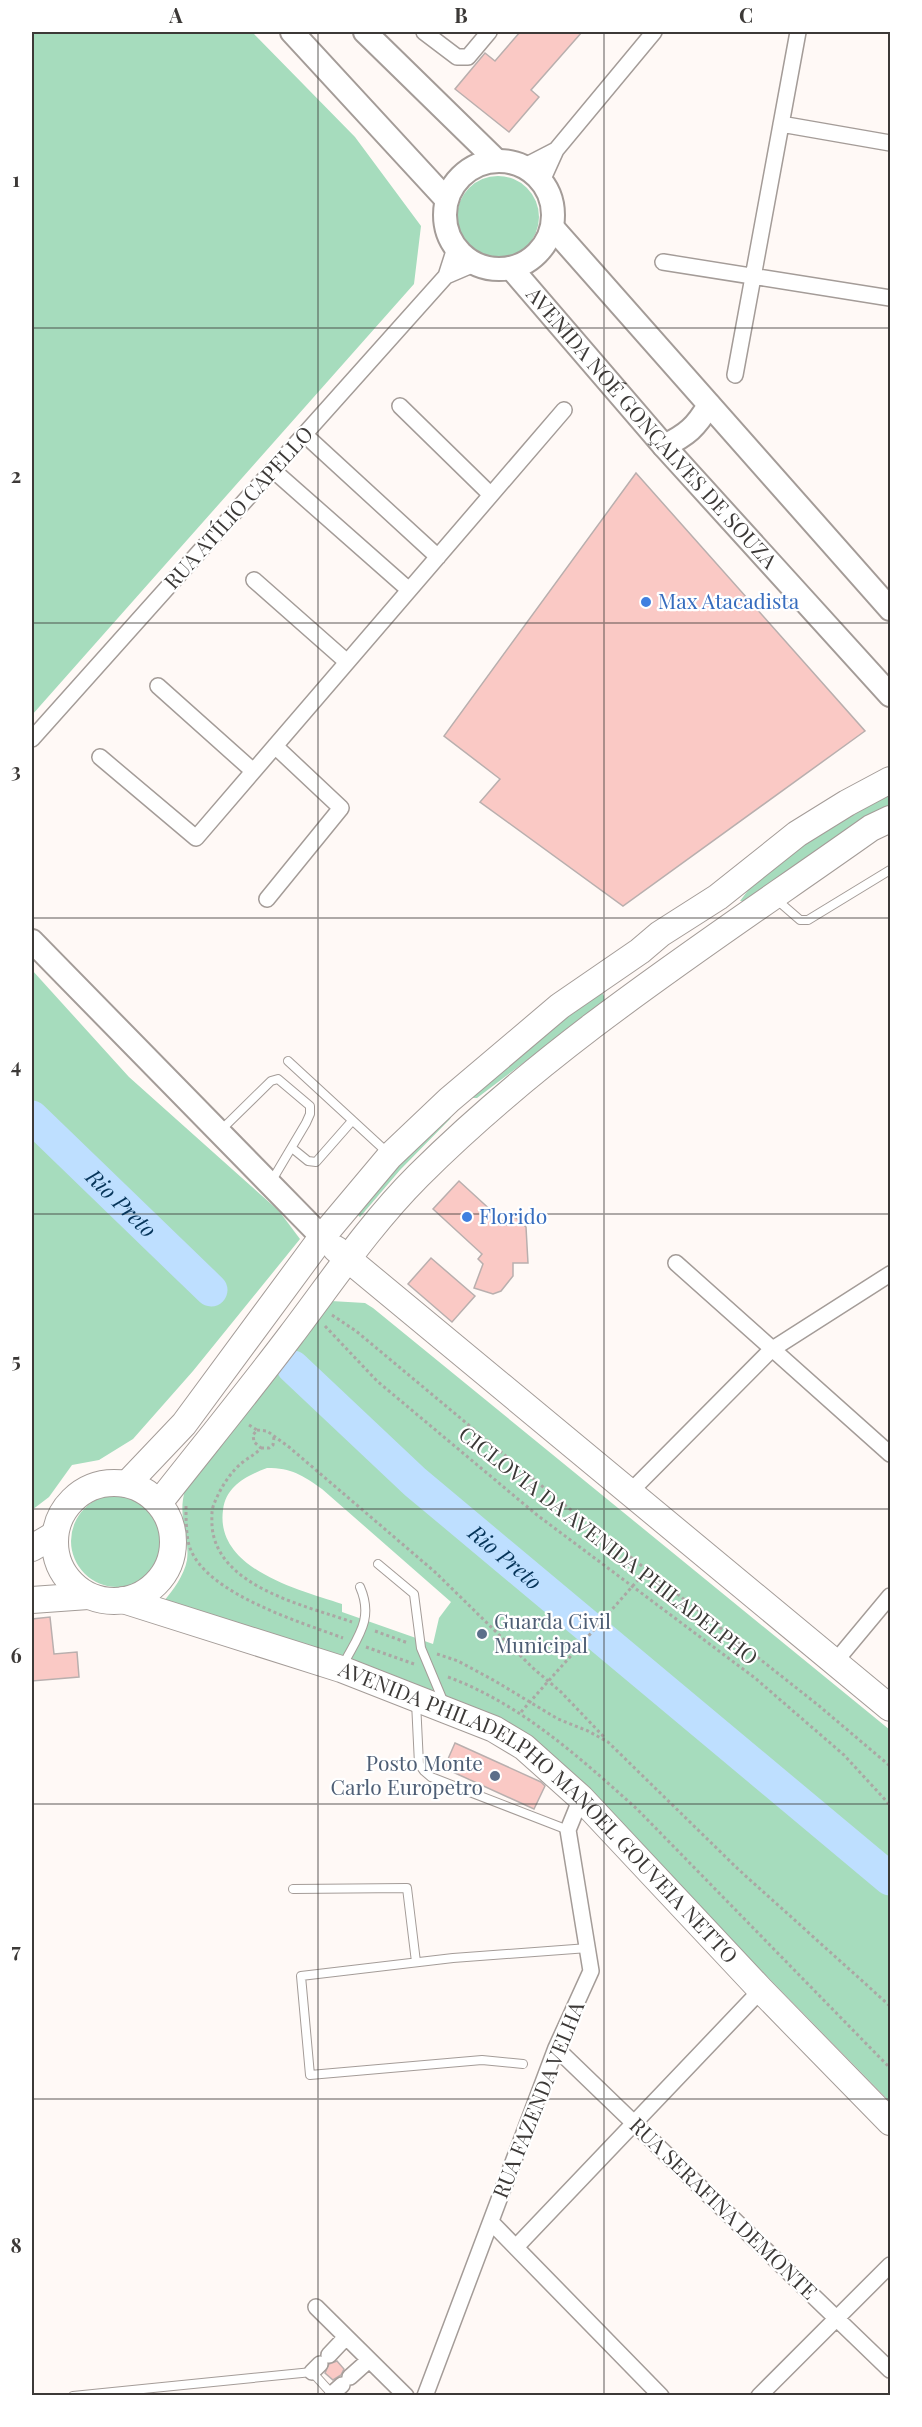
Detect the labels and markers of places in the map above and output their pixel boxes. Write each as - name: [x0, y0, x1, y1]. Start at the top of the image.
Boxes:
- place label: Max Atacadista: [658, 586, 800, 614]
- marker: Max Atacadista: [639, 595, 653, 609]
- place label: Florido: [479, 1201, 547, 1229]
- marker: Florido: [460, 1210, 474, 1224]
- place label: Guarda Civil Municipal: [494, 1606, 611, 1658]
- marker: Guarda Civil Municipal: [475, 1627, 489, 1641]
- place label: Posto Monte Carlo Europetro: [331, 1748, 483, 1800]
- marker: Posto Monte Carlo Europetro: [488, 1769, 502, 1783]

